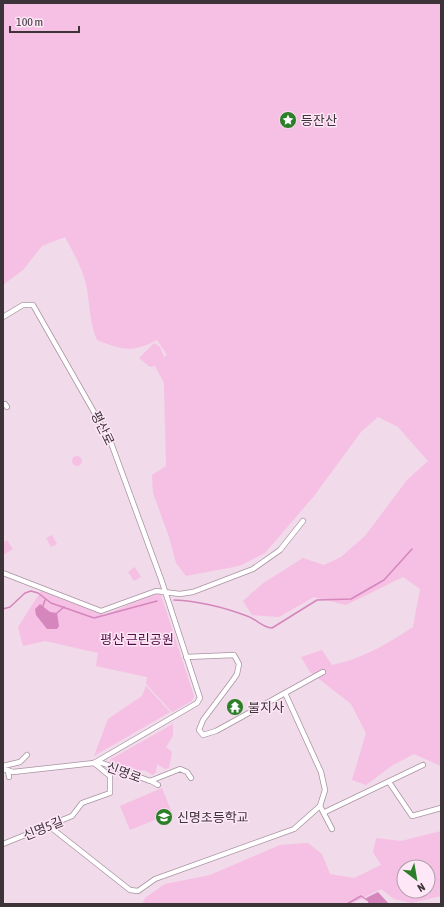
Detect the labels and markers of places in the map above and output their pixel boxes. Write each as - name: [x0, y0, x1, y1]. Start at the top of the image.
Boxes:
- place icon: 등잔산: [278, 110, 298, 130]
- place label: 등잔산: [301, 113, 337, 128]
- temple icon: 불지사: [225, 697, 245, 717]
- place label: 불지사: [248, 700, 284, 715]
- school or university icon: 신명초등학교: [154, 807, 174, 827]
- place label: 신명초등학교: [177, 810, 249, 825]

